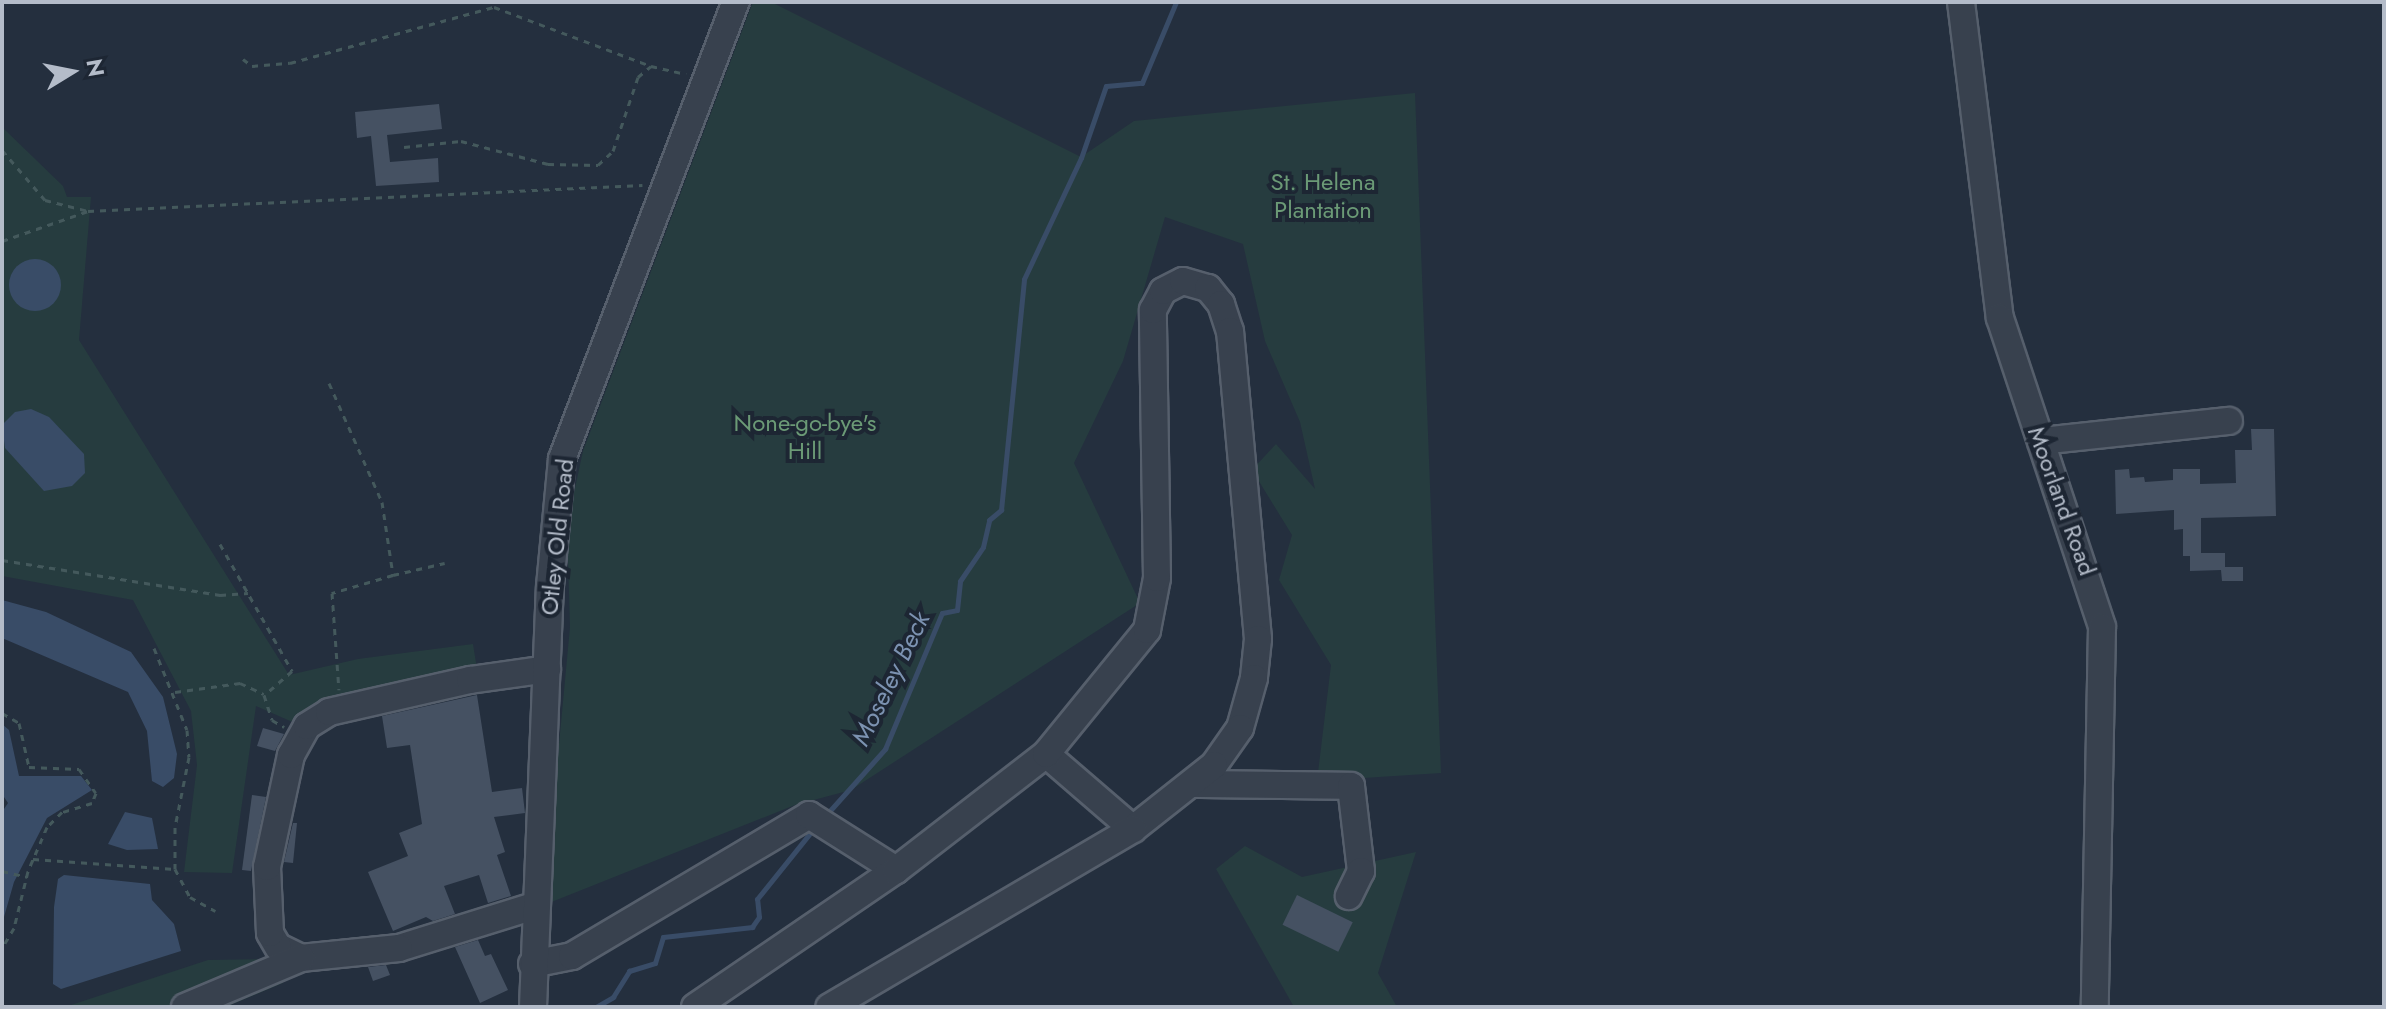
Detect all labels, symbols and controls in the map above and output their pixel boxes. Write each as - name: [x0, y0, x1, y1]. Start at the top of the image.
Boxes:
- north arrow: [32, 32, 112, 112]
- text: N: [78, 56, 113, 79]
- park label: St. Helena Plantation: [1271, 168, 1375, 224]
- park label: None-go-bye's Hill: [734, 409, 876, 465]
- street label: Moorland Road: [2022, 423, 2102, 579]
- street label: Otley Old Road: [534, 457, 580, 617]
- water label: Moseley Beck: [845, 607, 937, 751]

